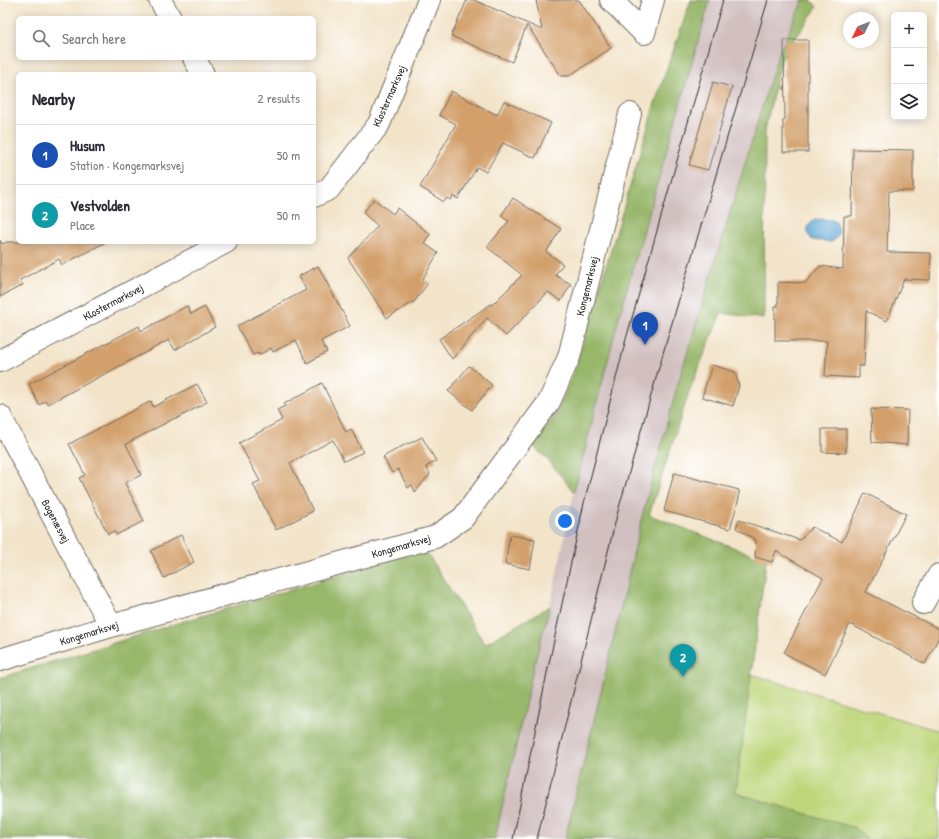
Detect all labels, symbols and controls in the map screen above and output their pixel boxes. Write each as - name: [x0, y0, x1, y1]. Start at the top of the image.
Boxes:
- north arrow: [843, 12, 879, 48]
- map controls: [891, 12, 927, 120]
- button: +: [891, 12, 927, 48]
- search box: [16, 16, 316, 60]
- icon: search: [30, 27, 52, 49]
- text: Search here: [62, 28, 126, 49]
- button: −: [891, 48, 927, 84]
- street label: Klostermarksvej: [369, 63, 409, 129]
- button: layers: [891, 84, 927, 120]
- text: Nearby: [32, 87, 75, 110]
- text: 2 results: [258, 89, 300, 107]
- text: Husum: [70, 135, 105, 156]
- text: 1: [43, 146, 47, 164]
- text: 50 m: [277, 146, 300, 164]
- text: Station · Kongemarksvej: [70, 156, 184, 174]
- text: Vestvolden: [70, 195, 130, 216]
- text: 2: [42, 206, 48, 224]
- text: 50 m: [277, 206, 300, 224]
- text: Place: [70, 216, 95, 234]
- street label: Kongemarksvej: [573, 255, 601, 317]
- street label: Klostermarksvej: [81, 280, 145, 324]
- pin: 1: [632, 312, 658, 345]
- street label: Bogenæsvej: [39, 497, 73, 545]
- your location: [555, 511, 575, 531]
- street label: Kongemarksvej: [370, 531, 432, 561]
- street label: Kongemarksvej: [58, 617, 120, 649]
- pin: 2: [670, 644, 696, 677]

